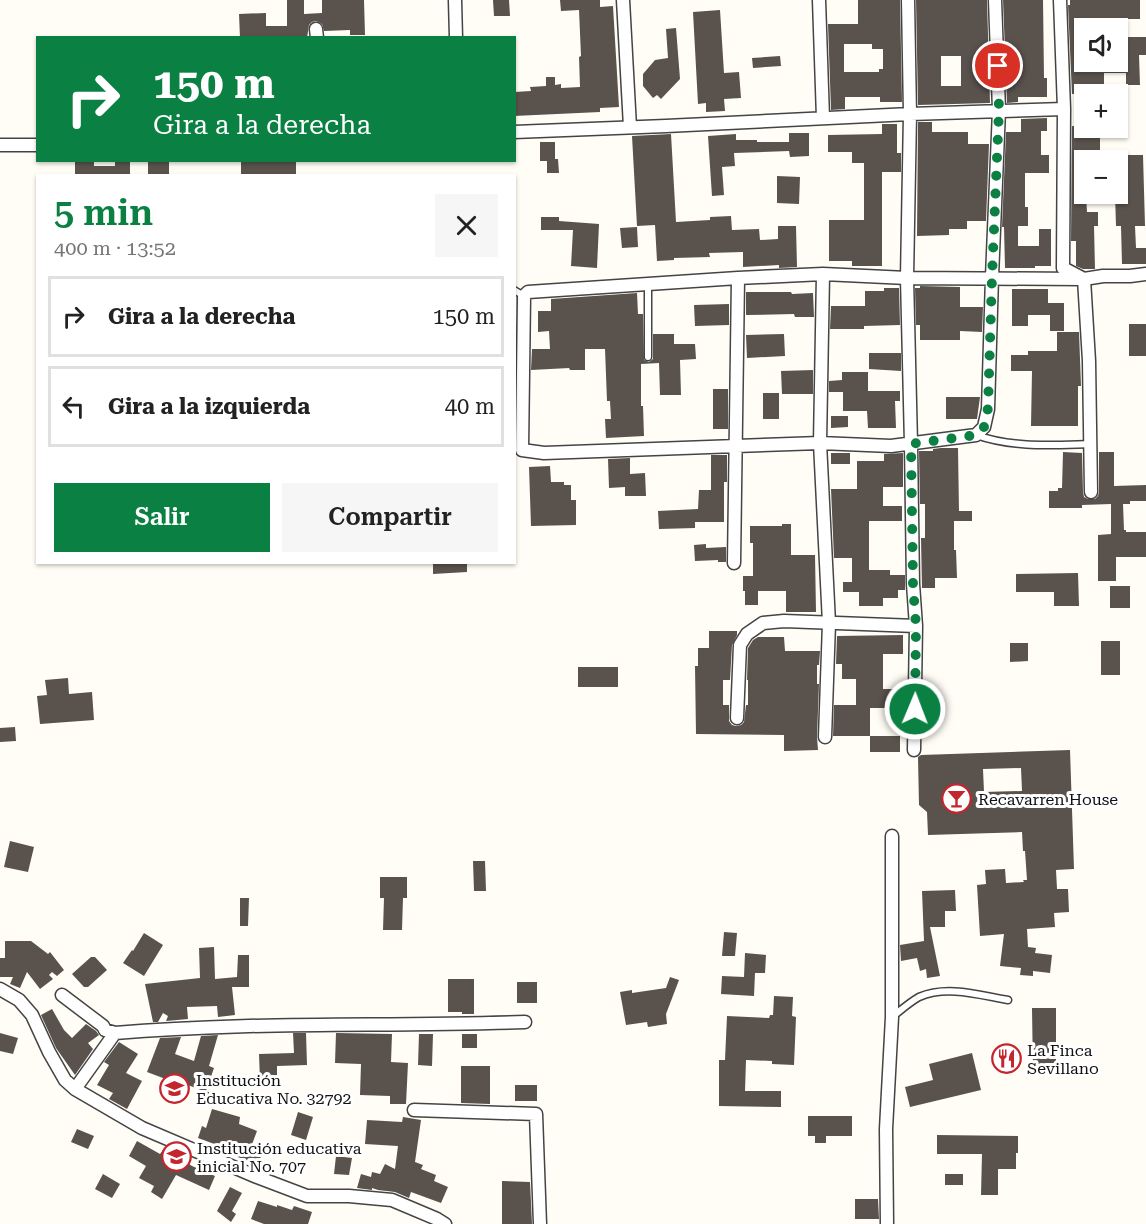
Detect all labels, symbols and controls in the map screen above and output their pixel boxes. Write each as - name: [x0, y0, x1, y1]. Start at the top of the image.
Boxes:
- map controls: [1074, 18, 1128, 204]
- button: sound: [1074, 18, 1128, 72]
- pin: [972, 40, 1023, 91]
- icon: arrive: [981, 49, 1014, 82]
- text: 150 m: [153, 59, 275, 108]
- icon: right: [54, 60, 132, 138]
- button: +: [1074, 84, 1128, 138]
- text: Gira a la derecha: [153, 109, 371, 141]
- button: −: [1074, 150, 1128, 204]
- text: 5 min: [54, 192, 153, 234]
- button: close: [435, 194, 498, 257]
- text: 400 m · 13:52: [54, 236, 176, 260]
- icon: right: [57, 300, 90, 333]
- text: Gira a la derecha: [108, 304, 295, 329]
- text: 150 m: [432, 304, 495, 329]
- icon: left: [57, 390, 90, 423]
- text: Gira a la izquierda: [108, 394, 310, 419]
- text: 40 m: [445, 394, 495, 419]
- button: Salir: [54, 483, 270, 552]
- button: Compartir: [282, 483, 498, 552]
- position arrow: [883, 677, 947, 741]
- bar icon: Recavarren House: [941, 783, 973, 815]
- place label: Recavarren House: [978, 790, 1118, 809]
- place label: La Finca Sevillano: [1027, 1041, 1099, 1078]
- restaurant icon: La Finca Sevillano: [990, 1043, 1022, 1075]
- place label: Institución Educativa No. 32792: [196, 1071, 351, 1108]
- school or university icon: Institución Educativa No. 32792: [159, 1073, 191, 1105]
- place label: Institución educativa inicial No. 707: [197, 1139, 362, 1176]
- school or university icon: Institución educativa inicial No. 707: [160, 1141, 192, 1173]

